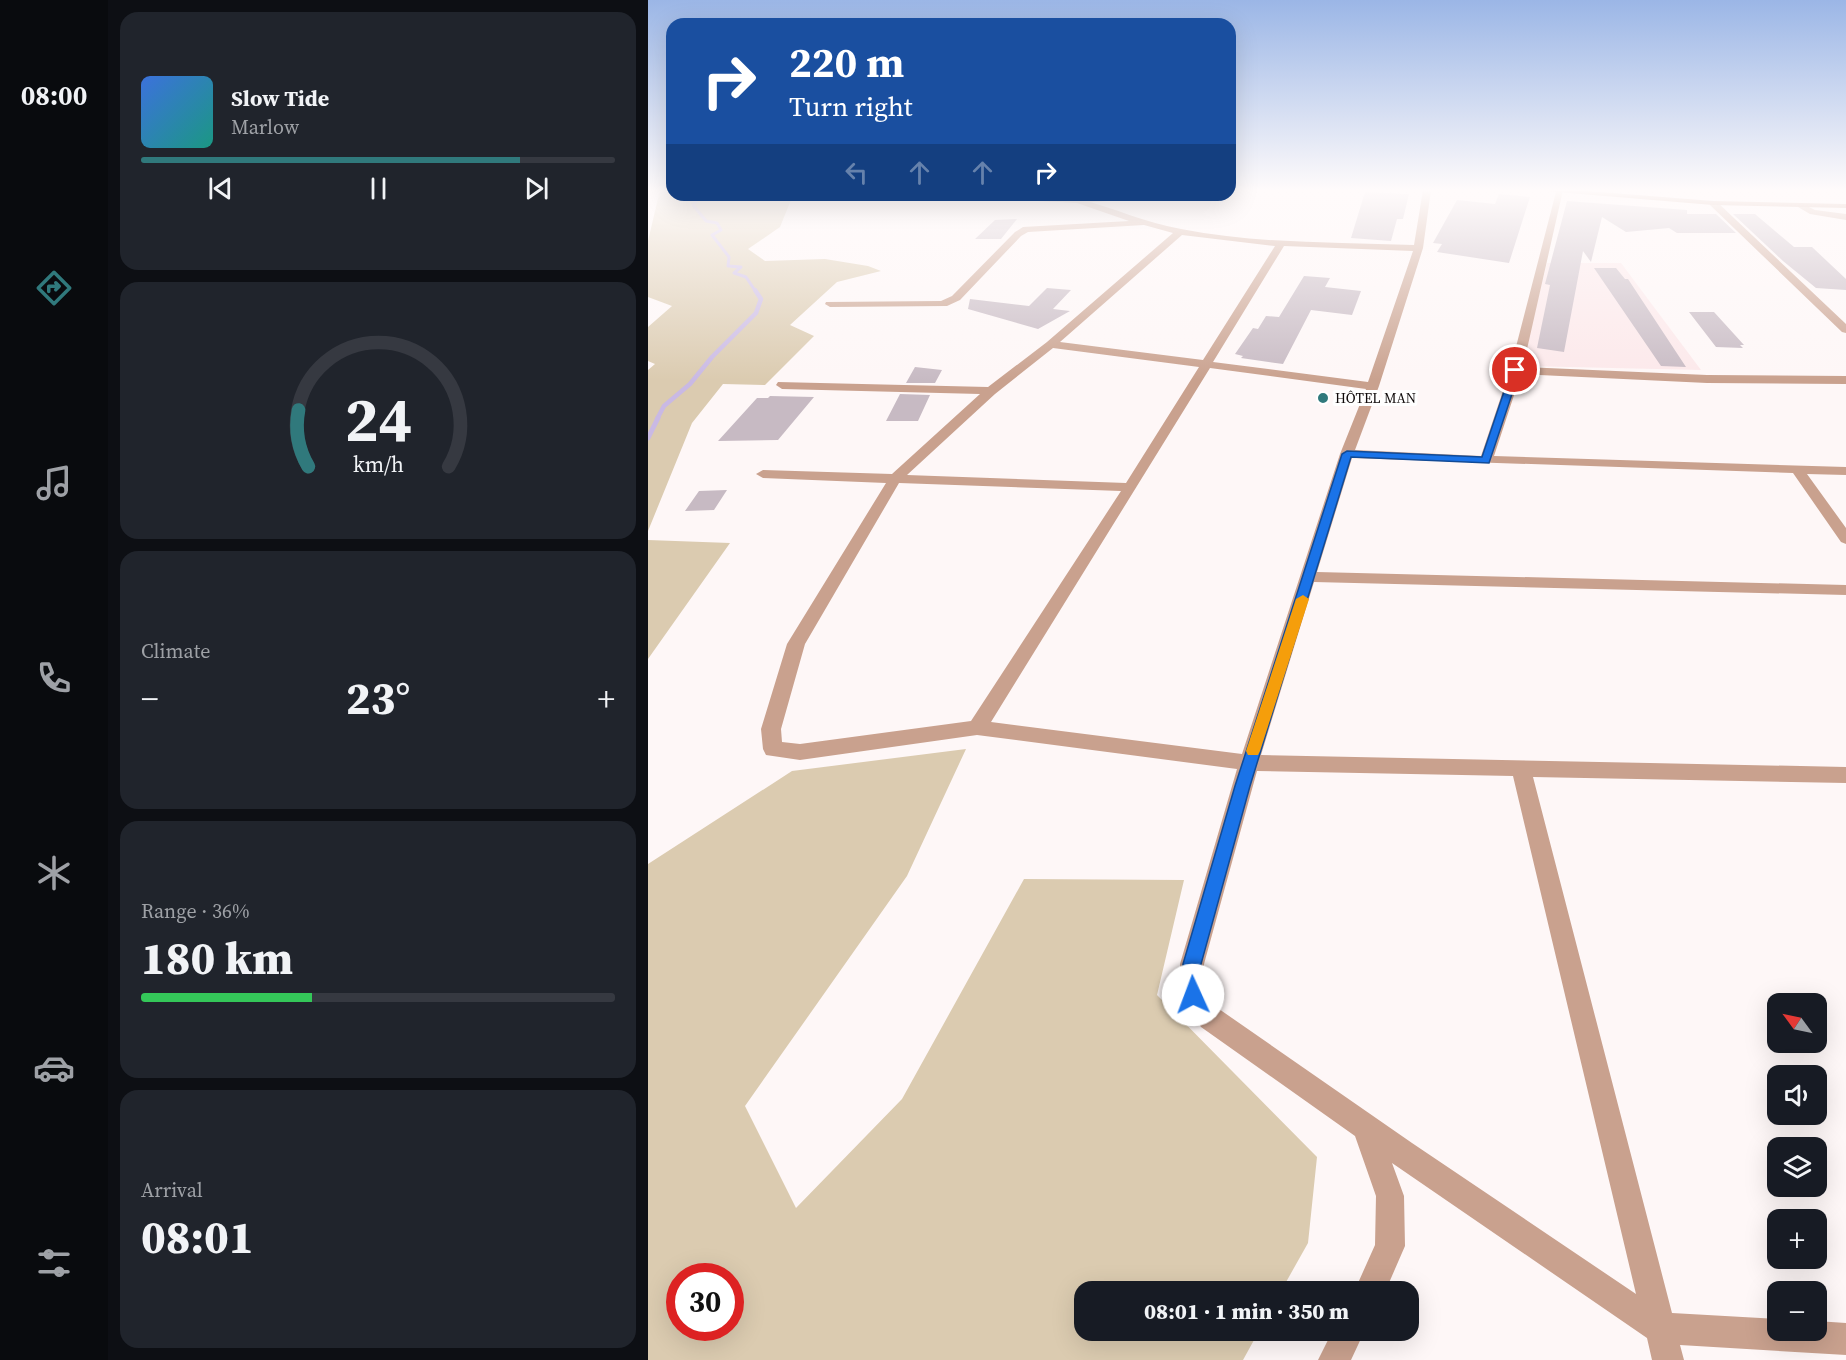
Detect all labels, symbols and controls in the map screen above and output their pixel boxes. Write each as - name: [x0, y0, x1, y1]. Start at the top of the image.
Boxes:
- text: 220 m: [789, 33, 904, 91]
- icon: right: [690, 42, 768, 120]
- text: 08:00: [21, 77, 87, 114]
- text: Slow Tide: [231, 83, 329, 113]
- text: Turn right: [789, 88, 913, 125]
- text: Marlow: [231, 113, 299, 141]
- icon: left: [840, 156, 873, 189]
- icon: ahead: [903, 156, 936, 189]
- icon: ahead: [966, 156, 999, 189]
- icon: right: [1029, 156, 1062, 189]
- icon: previous: [204, 172, 237, 205]
- icon: pause: [362, 172, 395, 205]
- icon: next: [520, 172, 553, 205]
- icon: directions: [33, 267, 75, 309]
- pin: [1489, 344, 1540, 395]
- icon: arrive: [1498, 353, 1531, 386]
- text: 24: [344, 377, 412, 463]
- place label: HÔTEL MAN: [1335, 388, 1416, 408]
- marker: HÔTEL MAN: [1316, 391, 1330, 405]
- text: km/h: [352, 451, 404, 480]
- icon: music: [33, 462, 75, 504]
- text: Climate: [141, 637, 210, 665]
- icon: phone: [33, 657, 75, 699]
- text: 23°: [346, 667, 410, 729]
- text: −: [141, 676, 159, 721]
- text: +: [597, 676, 615, 721]
- icon: climate: [33, 852, 75, 894]
- text: Range · 36%: [141, 897, 250, 925]
- text: 180 km: [141, 927, 293, 989]
- position arrow: [1161, 963, 1225, 1027]
- north arrow: [1767, 993, 1827, 1053]
- map controls: [1767, 993, 1827, 1341]
- icon: car: [33, 1047, 75, 1089]
- button: sound: [1767, 1065, 1827, 1125]
- button: layers: [1767, 1137, 1827, 1197]
- text: Arrival: [141, 1176, 203, 1204]
- text: 08:01: [141, 1206, 254, 1268]
- button: +: [1767, 1209, 1827, 1269]
- icon: filters: [33, 1242, 75, 1284]
- speed limit sign: 30: [666, 1263, 744, 1341]
- button: −: [1767, 1281, 1827, 1341]
- text: 08:01 · 1 min · 350 m: [1144, 1296, 1349, 1326]

